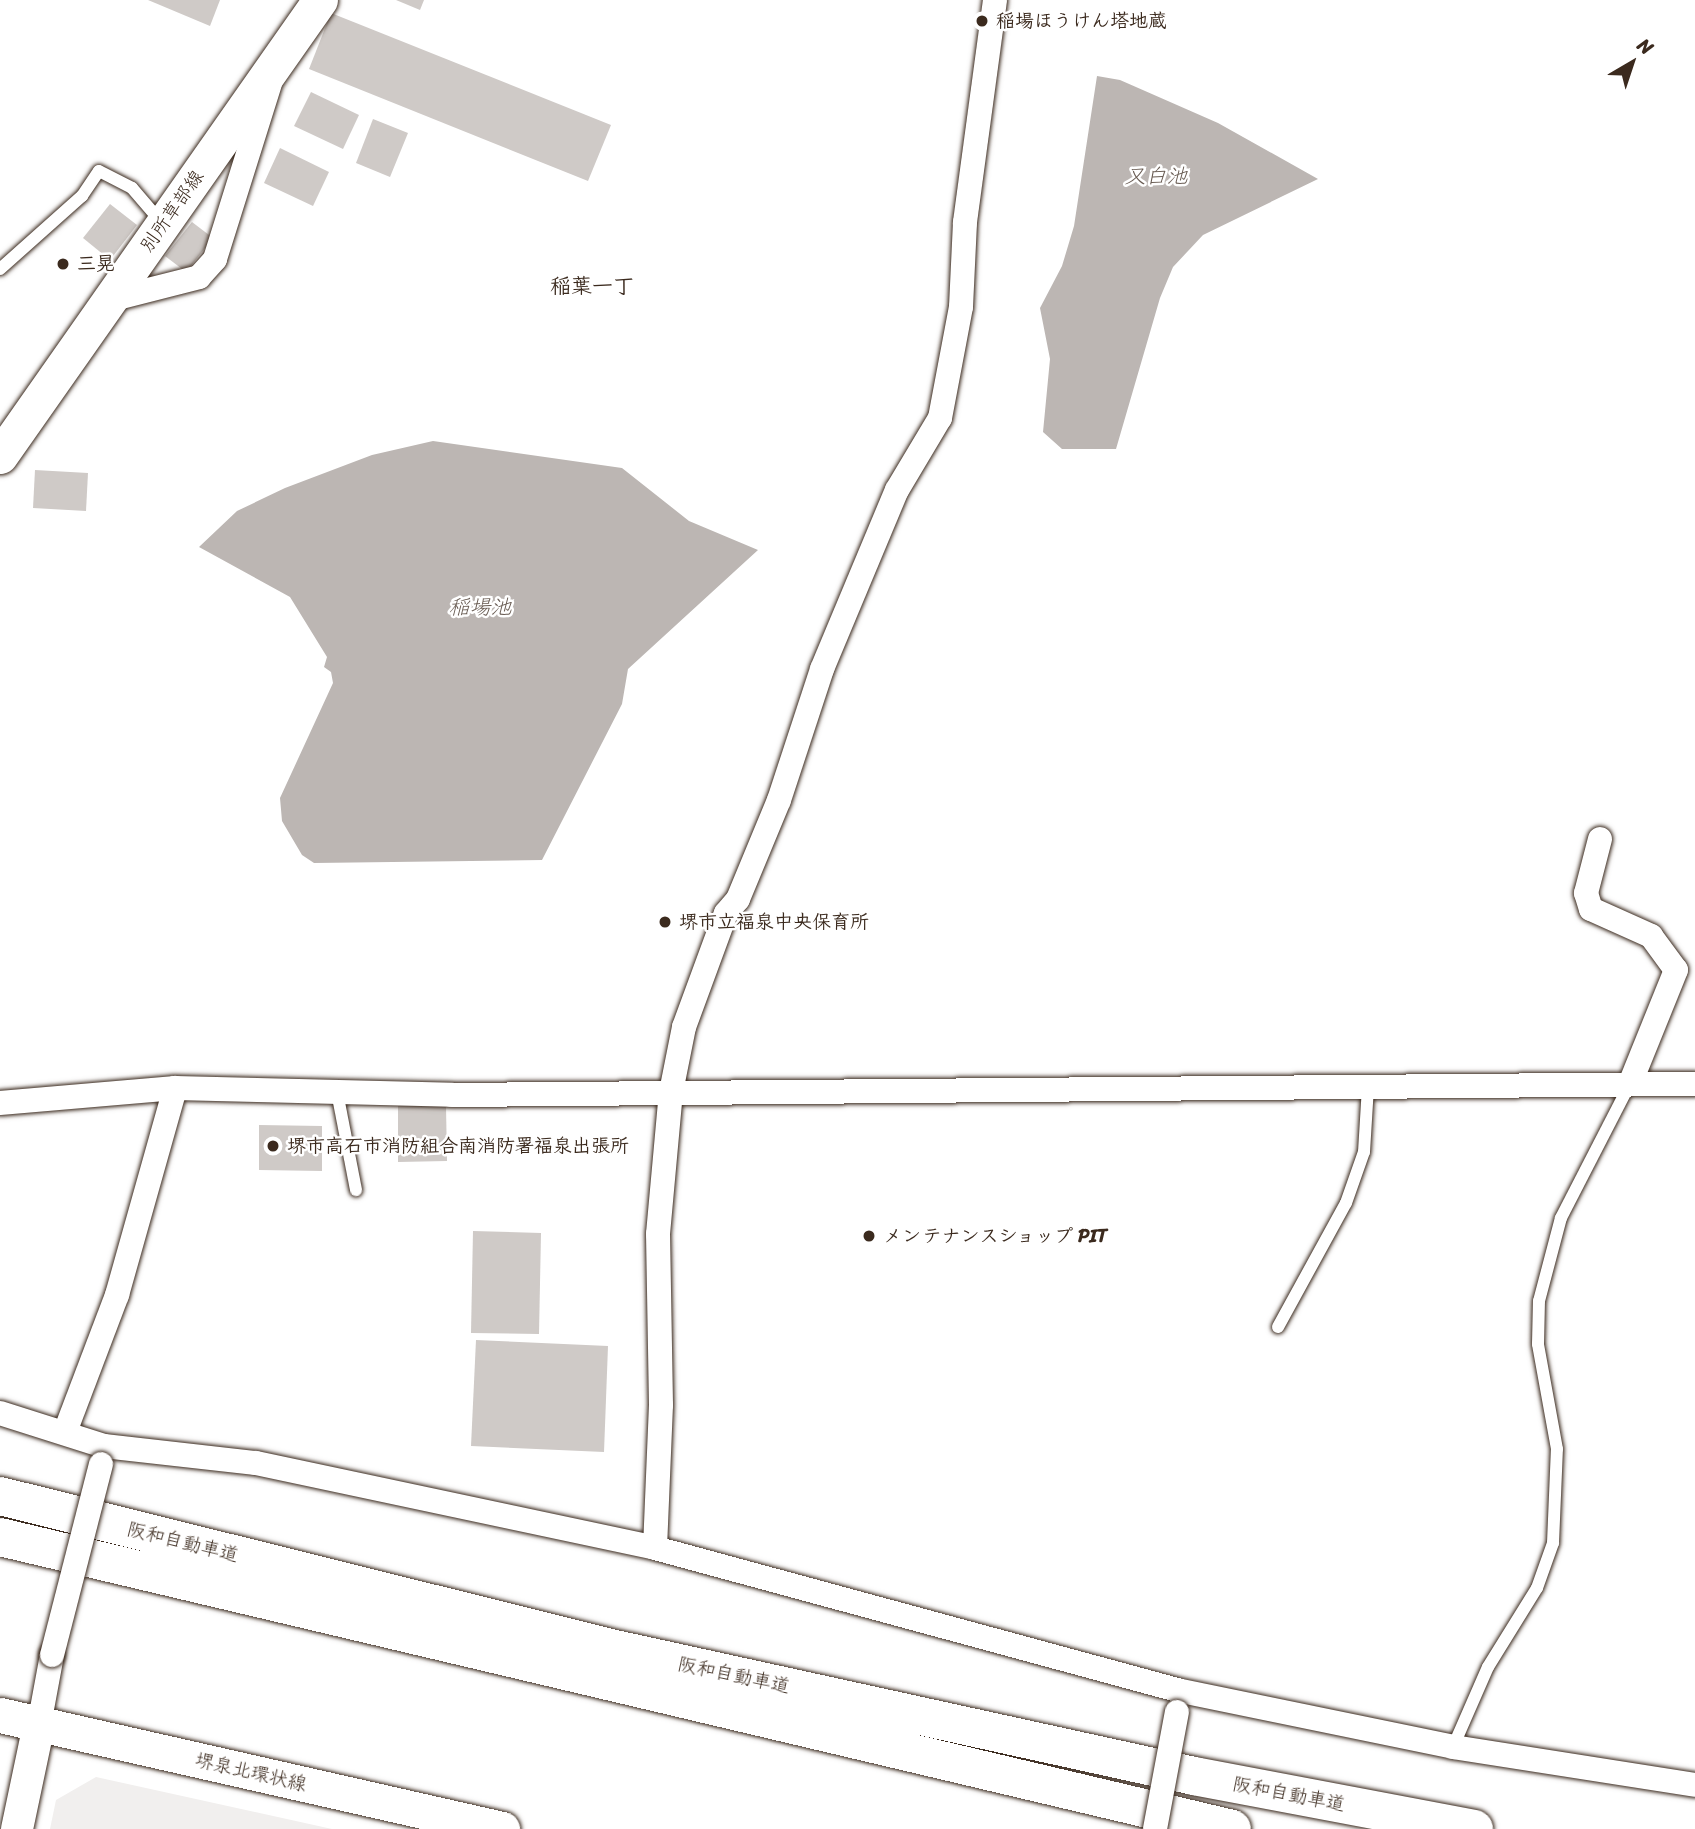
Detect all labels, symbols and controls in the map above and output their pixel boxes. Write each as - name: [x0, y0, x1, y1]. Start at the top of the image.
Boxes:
- place label: 稲場ほうけん塔地蔵: [996, 10, 1167, 32]
- marker: 稲場ほうけん塔地蔵: [974, 13, 990, 29]
- north arrow: [1597, 28, 1667, 98]
- text: N: [1630, 29, 1661, 63]
- water label: 又白池: [1125, 163, 1187, 189]
- street label: 別所草部線: [135, 166, 209, 256]
- place label: 三晃: [77, 253, 115, 275]
- marker: 三晃: [55, 256, 71, 272]
- district label: 稲葉一丁: [550, 273, 634, 299]
- water label: 稲場池: [449, 594, 511, 620]
- place label: 堺市立福泉中央保育所: [679, 911, 869, 933]
- marker: 堺市立福泉中央保育所: [657, 914, 673, 930]
- place label: 堺市高石市消防組合南消防署福泉出張所: [287, 1135, 629, 1157]
- marker: 堺市高石市消防組合南消防署福泉出張所: [265, 1138, 281, 1154]
- place label: メンテナンスショップ PIT: [883, 1225, 1107, 1247]
- marker: メンテナンスショップ PIT: [861, 1228, 877, 1244]
- street label: 阪和自動車道: [125, 1517, 241, 1567]
- street label: 阪和自動車道: [676, 1652, 792, 1698]
- street label: 堺泉北環状線: [193, 1748, 309, 1796]
- street label: 阪和自動車道: [1231, 1772, 1347, 1816]

